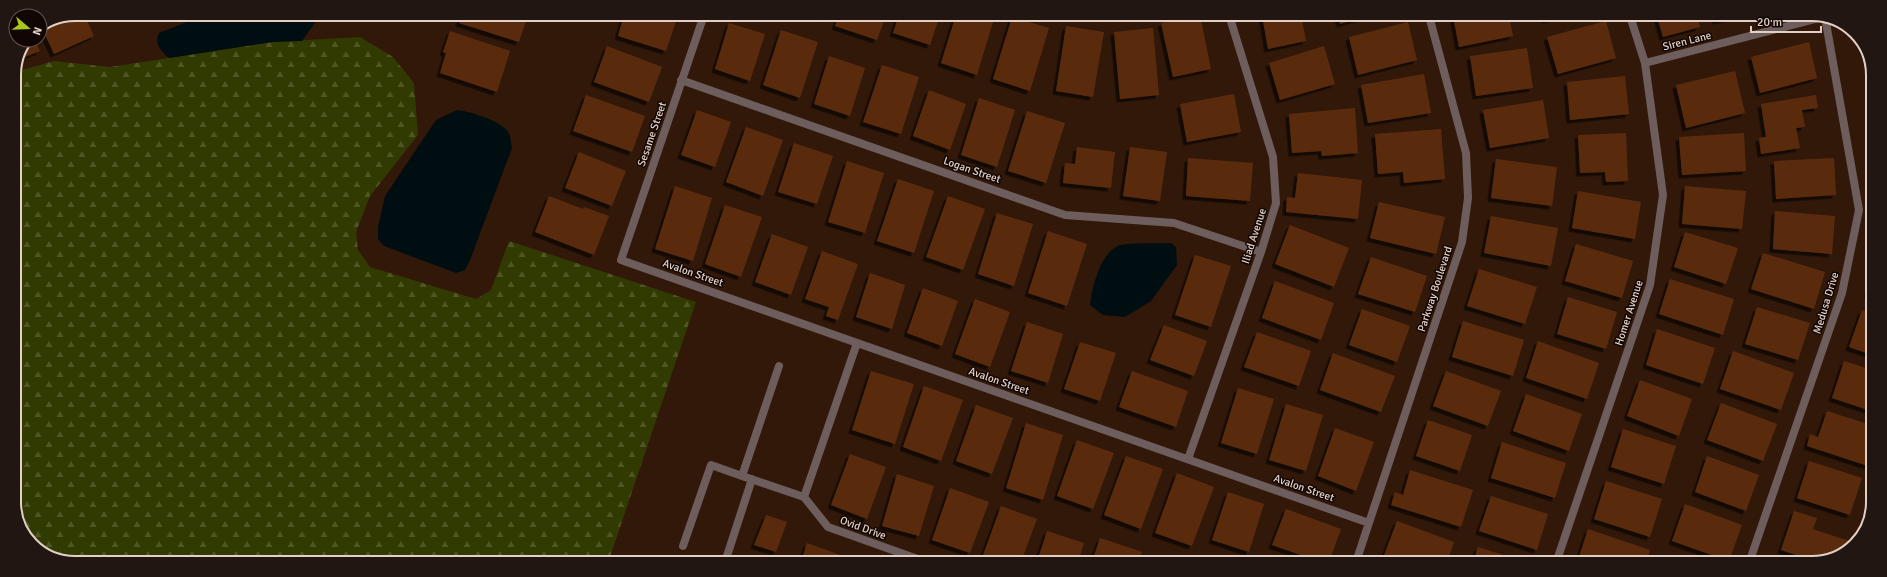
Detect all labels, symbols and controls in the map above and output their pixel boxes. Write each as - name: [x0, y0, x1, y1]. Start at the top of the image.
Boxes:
- north arrow: [8, 8, 48, 48]
- scale bar: [1751, 8, 1821, 34]
- text: 20 m: [1757, 15, 1782, 30]
- text: N: [30, 25, 44, 37]
- street label: Siren Lane: [1661, 29, 1713, 53]
- street label: Sesame Street: [635, 100, 669, 168]
- street label: Logan Street: [942, 154, 1002, 186]
- street label: Iliad Avenue: [1239, 207, 1269, 265]
- street label: Parkway Boulevard: [1415, 244, 1455, 333]
- street label: Avalon Street: [661, 257, 725, 289]
- street label: Medusa Drive: [1810, 271, 1842, 335]
- street label: Homer Avenue: [1612, 279, 1646, 347]
- street label: Avalon Street: [967, 365, 1031, 397]
- street label: Avalon Street: [1272, 472, 1336, 504]
- street label: Ovid Drive: [838, 514, 888, 542]

